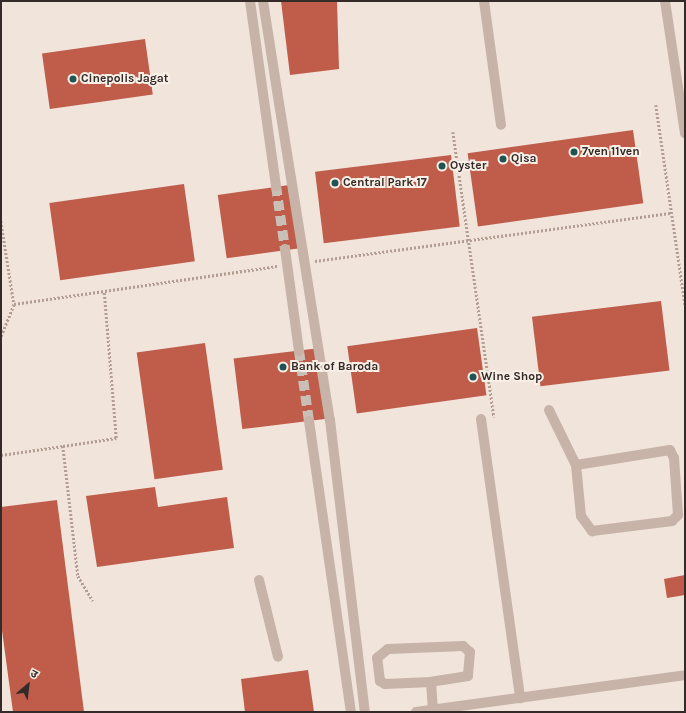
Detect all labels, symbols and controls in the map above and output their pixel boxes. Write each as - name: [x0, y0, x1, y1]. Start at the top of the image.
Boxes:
- place label: Cinepolis Jagat: [81, 72, 169, 86]
- marker: Cinepolis Jagat: [68, 74, 78, 84]
- place label: 7ven 11ven: [582, 145, 640, 159]
- marker: 7ven 11ven: [569, 147, 579, 157]
- place label: Qisa: [511, 152, 537, 166]
- marker: Qisa: [498, 154, 508, 164]
- place label: Oyster: [450, 159, 486, 173]
- marker: Oyster: [437, 161, 447, 171]
- place label: Central Park 17: [343, 176, 427, 190]
- marker: Central Park 17: [330, 178, 340, 188]
- place label: Bank of Baroda: [291, 360, 378, 374]
- marker: Bank of Baroda: [278, 362, 288, 372]
- place label: Wine Shop: [481, 370, 542, 384]
- marker: Wine Shop: [468, 372, 478, 382]
- north arrow: [8, 665, 48, 705]
- text: उ: [28, 667, 40, 681]

